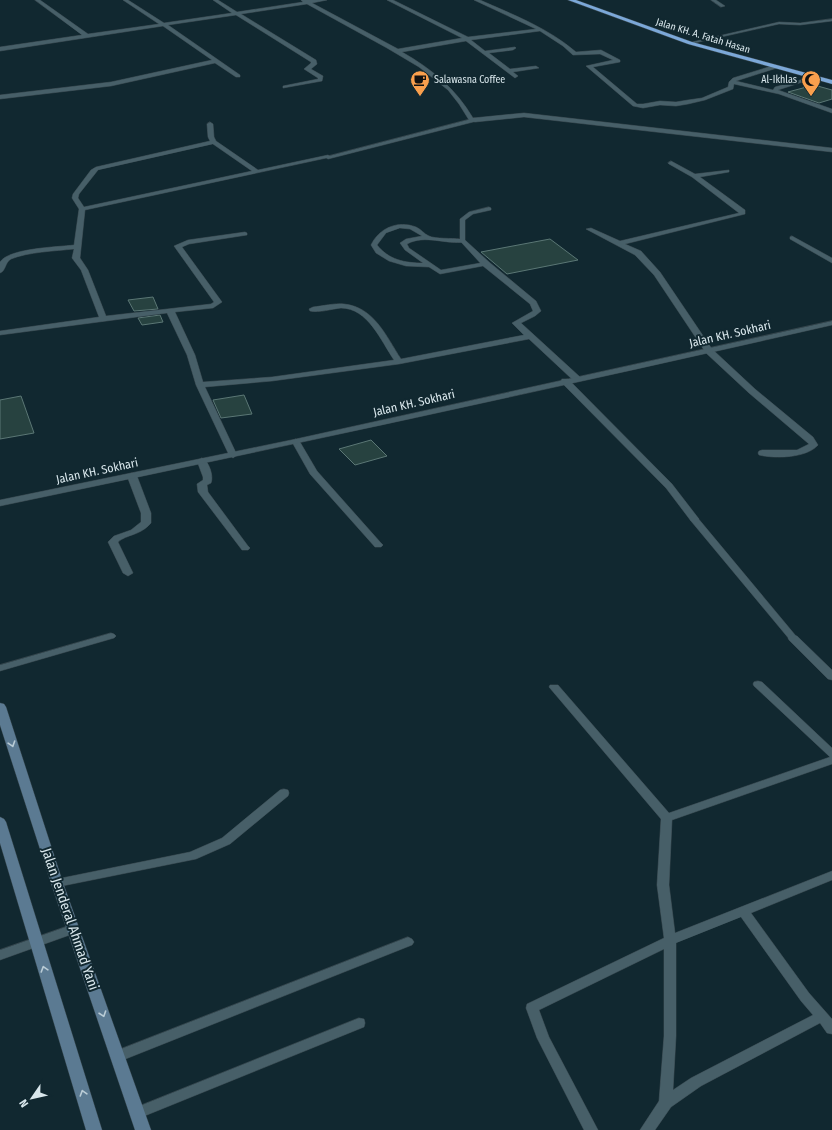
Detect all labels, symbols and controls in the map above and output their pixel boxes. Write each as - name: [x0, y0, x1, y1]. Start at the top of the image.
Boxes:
- street label: Jalan KH. A. Fatah Hasan: [654, 16, 752, 56]
- cafe icon: Salawasna Coffee: [409, 69, 431, 97]
- mosque icon: Al-Ikhlas: [800, 69, 822, 97]
- place label: Salawasna Coffee: [434, 74, 505, 86]
- place label: Al-Ikhlas: [761, 74, 797, 86]
- street label: Jalan KH. Sokhari: [688, 318, 772, 350]
- street label: Jalan KH. Sokhari: [372, 387, 456, 419]
- street label: Jalan KH. Sokhari: [55, 455, 139, 487]
- one-way arrow: [7, 741, 16, 748]
- street label: Jalan Jenderal Ahmad Yani: [38, 846, 102, 992]
- one-way arrow: [40, 965, 49, 972]
- one-way arrow: [98, 1010, 107, 1017]
- north arrow: [12, 1078, 52, 1118]
- one-way arrow: [79, 1089, 88, 1096]
- text: N: [17, 1097, 31, 1110]

